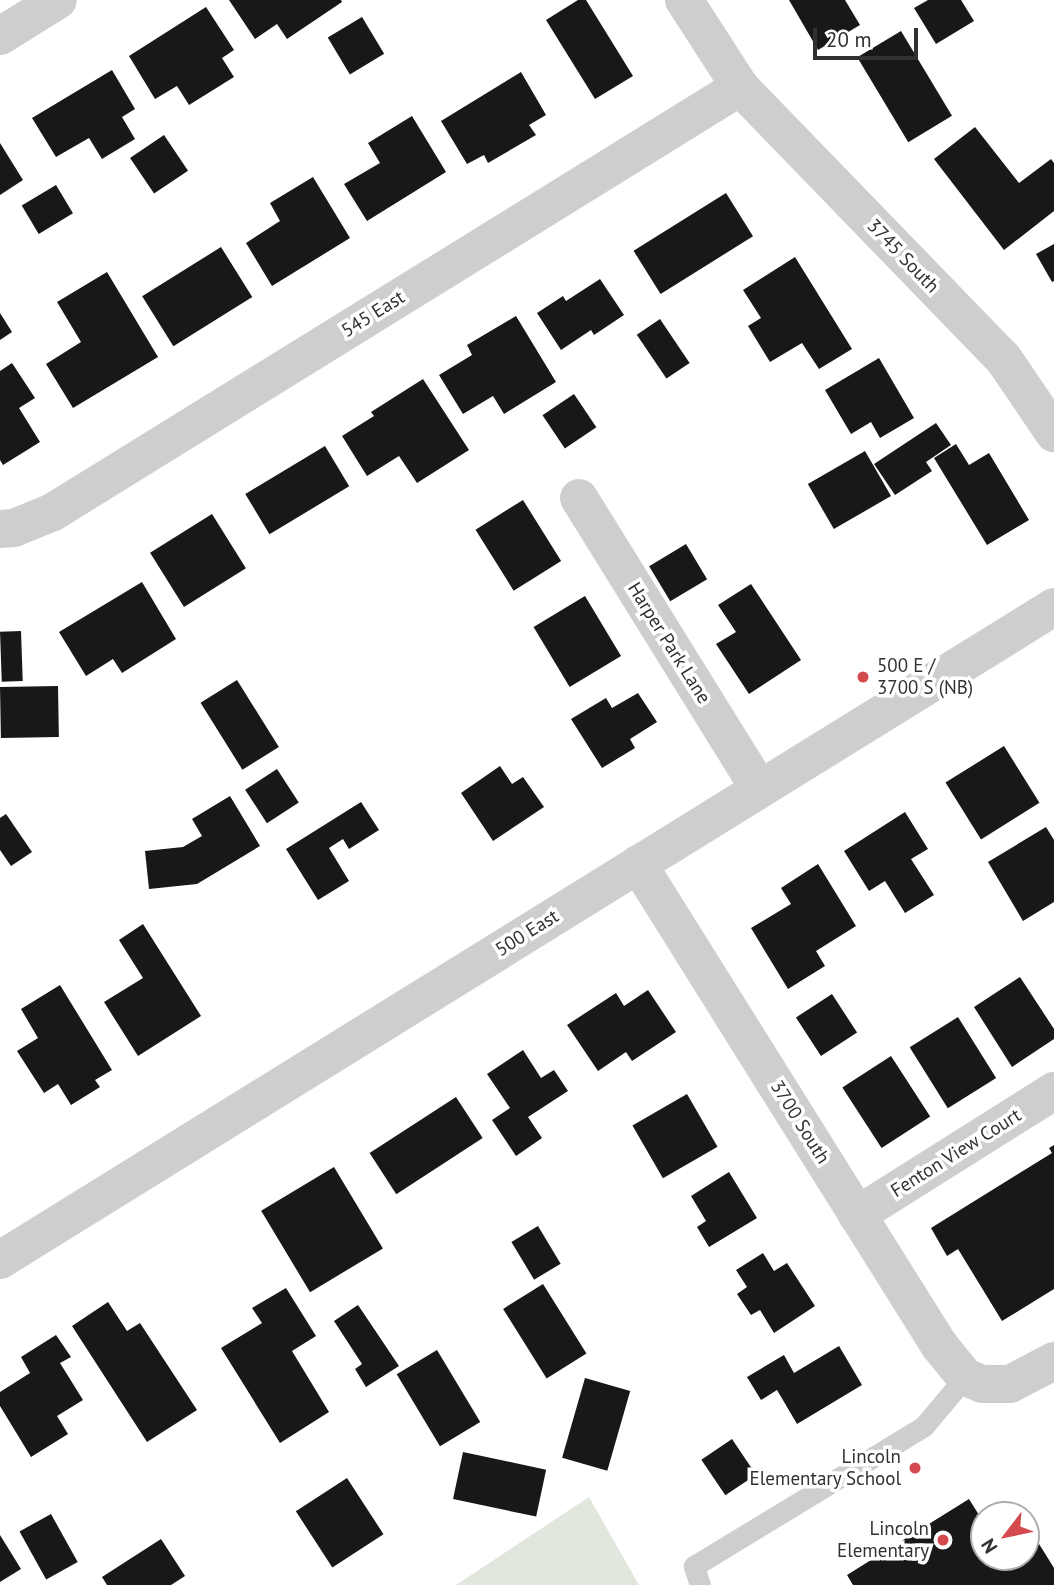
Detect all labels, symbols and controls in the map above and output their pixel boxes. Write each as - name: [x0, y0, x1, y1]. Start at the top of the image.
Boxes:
- scale bar: [816, 14, 921, 58]
- text: 20 m: [826, 26, 872, 53]
- street label: 3745 South: [862, 214, 944, 298]
- street label: 545 East: [337, 286, 409, 342]
- street label: Harper Park Lane: [622, 578, 716, 708]
- place label: 500 E / 3700 S (NB): [877, 655, 973, 699]
- marker: 500 E / 3700 S (NB): [855, 669, 871, 685]
- street label: 500 East: [491, 905, 563, 961]
- street label: 3700 South: [765, 1076, 835, 1168]
- street label: Fenton View Court: [886, 1104, 1026, 1202]
- place label: Lincoln Elementary School: [749, 1446, 901, 1490]
- marker: Lincoln Elementary School: [907, 1460, 923, 1476]
- north arrow: [970, 1501, 1040, 1571]
- place label: Lincoln Elementary: [837, 1518, 929, 1562]
- marker: Lincoln Elementary: [935, 1532, 951, 1548]
- text: N: [975, 1534, 1002, 1558]

